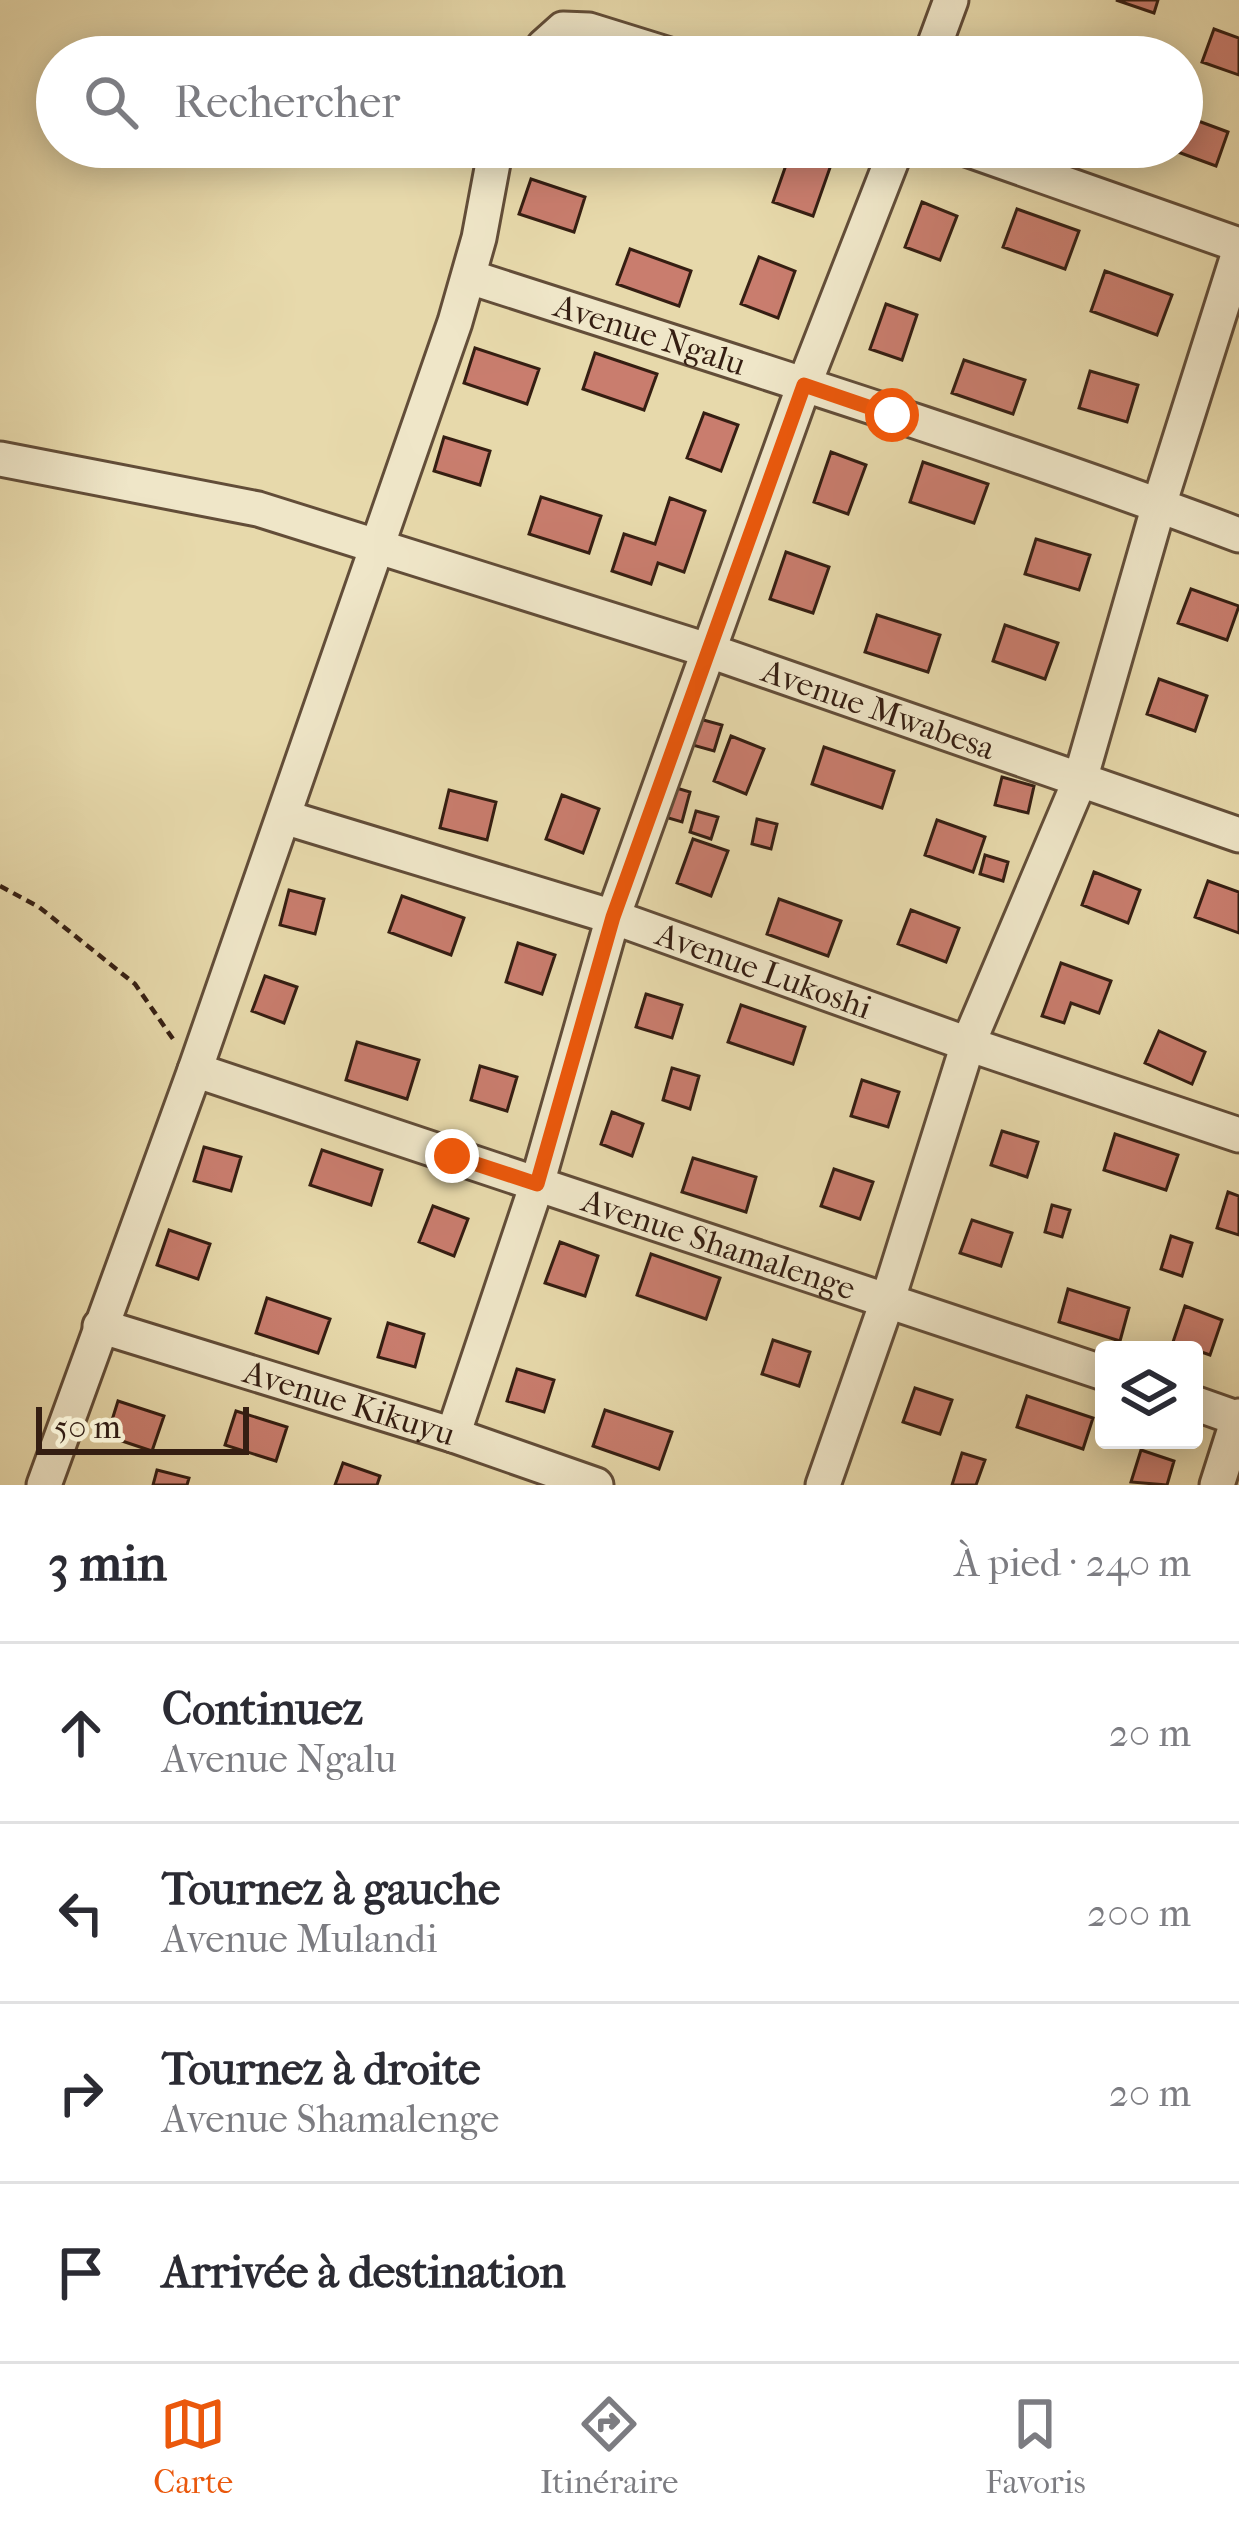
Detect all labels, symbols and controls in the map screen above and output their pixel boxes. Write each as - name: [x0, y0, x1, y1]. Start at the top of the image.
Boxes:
- search box: [36, 36, 1203, 168]
- icon: search: [78, 69, 144, 135]
- text: Rechercher: [174, 76, 400, 129]
- street label: Avenue Ngalu: [548, 285, 751, 384]
- route start: [865, 388, 919, 442]
- street label: Avenue Mwabesa: [755, 651, 1001, 768]
- street label: Avenue Lukoshi: [649, 914, 877, 1027]
- route end: [425, 1129, 479, 1183]
- street label: Avenue Shamalenge: [575, 1180, 860, 1308]
- map controls: [1095, 1341, 1203, 1449]
- button: layers: [1095, 1341, 1203, 1449]
- street label: Avenue Kikuyu: [237, 1351, 460, 1454]
- scale bar: [36, 1401, 249, 1454]
- text: 50 m: [54, 1408, 121, 1447]
- text: 3 min: [48, 1533, 167, 1593]
- text: À pied · 240 m: [955, 1540, 1191, 1586]
- text: Continuez: [162, 1683, 363, 1736]
- icon: ahead: [48, 1700, 114, 1766]
- text: 20 m: [1109, 1710, 1191, 1756]
- text: Avenue Ngalu: [162, 1736, 397, 1782]
- text: Tournez à gauche: [162, 1863, 500, 1916]
- icon: left: [48, 1880, 114, 1946]
- text: 200 m: [1087, 1890, 1191, 1936]
- text: Avenue Mulandi: [162, 1916, 438, 1962]
- text: Tournez à droite: [162, 2043, 481, 2096]
- icon: right: [48, 2060, 114, 2126]
- text: 20 m: [1109, 2070, 1191, 2116]
- text: Avenue Shamalenge: [162, 2096, 499, 2142]
- icon: arrive: [48, 2240, 114, 2306]
- text: Arrivée à destination: [162, 2246, 566, 2299]
- tab: Carte: [153, 2391, 233, 2502]
- tab: Itinéraire: [540, 2391, 678, 2502]
- tab: Favoris: [985, 2391, 1086, 2502]

